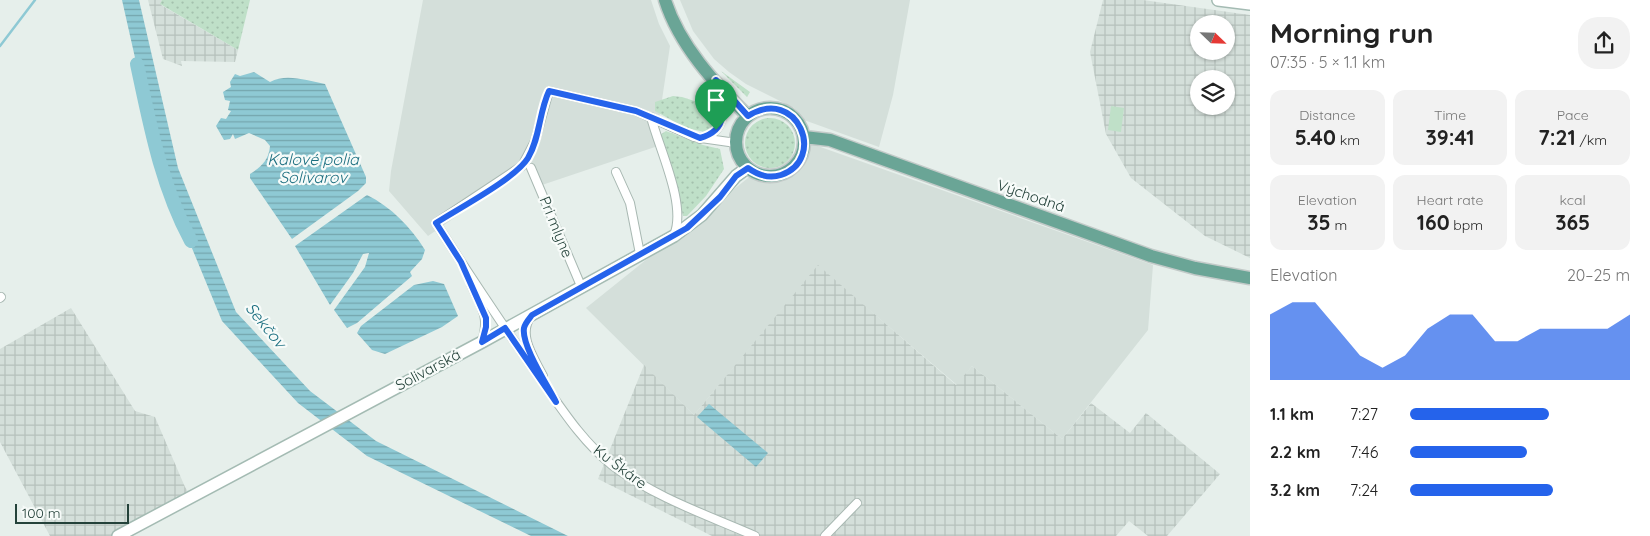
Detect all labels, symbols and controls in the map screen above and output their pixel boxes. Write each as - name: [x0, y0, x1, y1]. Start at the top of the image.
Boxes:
- north arrow: [1190, 15, 1235, 60]
- map controls: [1190, 15, 1235, 115]
- text: Morning run: [1270, 15, 1434, 50]
- button: share: [1578, 17, 1630, 69]
- text: 07:35 · 5 × 1.1 km: [1270, 52, 1385, 72]
- button: layers: [1190, 70, 1235, 115]
- pin: [695, 79, 737, 130]
- icon: arrive: [702, 86, 730, 114]
- text: Distance: [1299, 106, 1355, 124]
- text: Time: [1434, 106, 1466, 124]
- text: Pace: [1557, 106, 1589, 124]
- text: 5.40: [1295, 124, 1336, 150]
- text: 39:41: [1426, 124, 1474, 150]
- text: 7:21: [1538, 124, 1576, 150]
- text: km: [1336, 131, 1360, 149]
- text: /km: [1576, 131, 1607, 149]
- water label: Kalové polia Solivarov: [267, 149, 360, 187]
- street label: Východná: [995, 175, 1068, 216]
- text: Elevation: [1298, 191, 1357, 209]
- text: Heart rate: [1417, 191, 1483, 209]
- text: kcal: [1560, 191, 1586, 209]
- street label: Pri mlyne: [536, 193, 577, 260]
- text: 35: [1307, 209, 1331, 235]
- text: 160: [1417, 209, 1450, 235]
- text: 365: [1555, 209, 1590, 235]
- text: m: [1331, 216, 1347, 234]
- text: bpm: [1450, 216, 1483, 234]
- text: Elevation: [1270, 265, 1337, 285]
- text: 20–25 m: [1567, 265, 1630, 285]
- water label: Sekčov: [242, 298, 291, 353]
- street label: Solivarská: [392, 345, 464, 395]
- text: 1.1 km: [1270, 404, 1314, 424]
- text: 7:27: [1350, 404, 1378, 424]
- street label: Ku Škáre: [590, 440, 651, 493]
- text: 2.2 km: [1270, 442, 1321, 462]
- text: 7:46: [1350, 442, 1378, 462]
- text: 3.2 km: [1270, 480, 1320, 500]
- text: 7:24: [1350, 480, 1378, 500]
- scale bar: [15, 501, 129, 524]
- text: 100 m: [22, 504, 60, 522]

